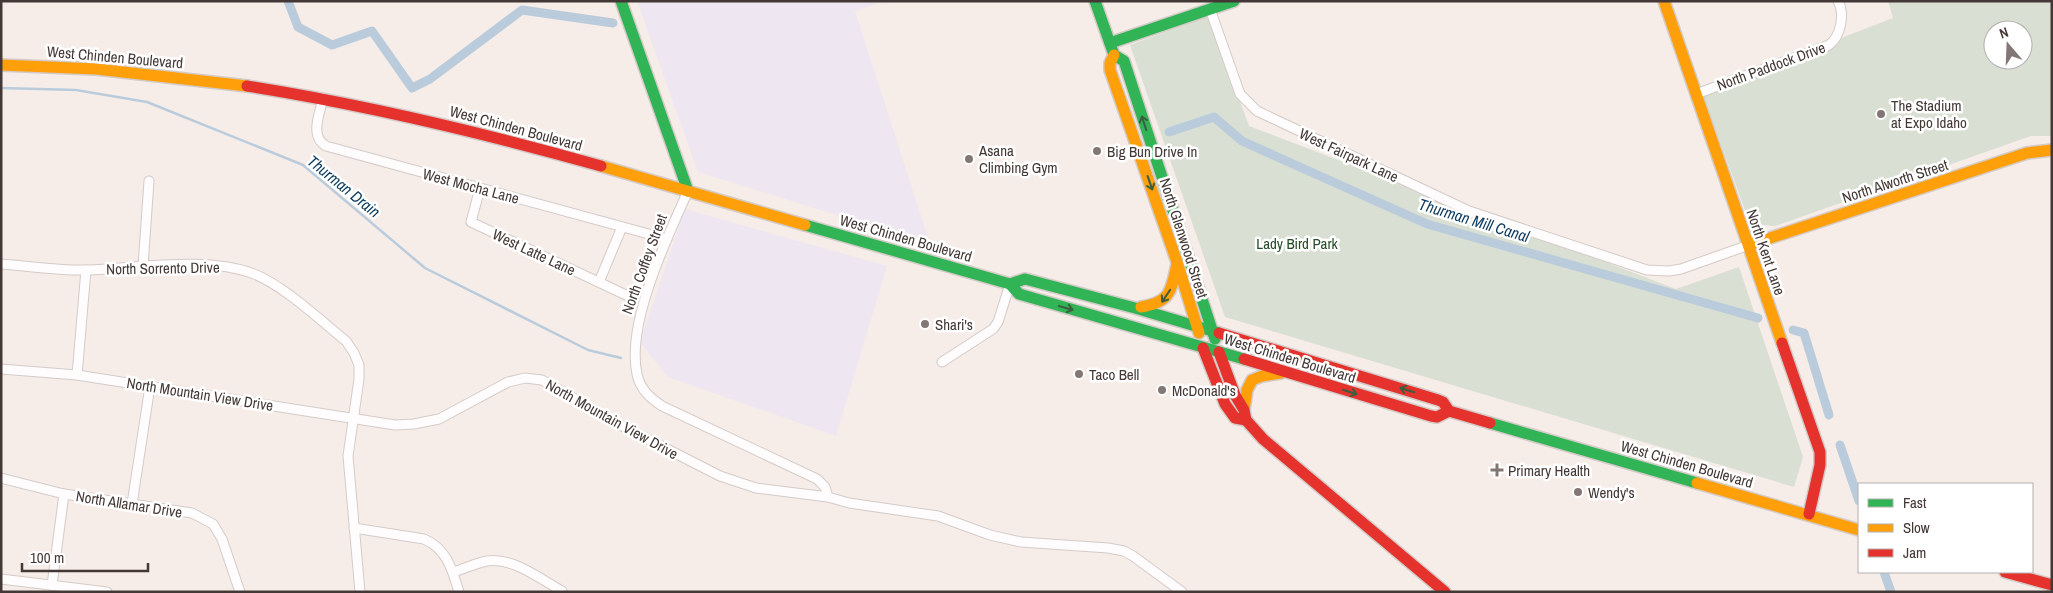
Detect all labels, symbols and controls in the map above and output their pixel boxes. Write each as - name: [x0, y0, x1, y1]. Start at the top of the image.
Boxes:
- north arrow: [1983, 20, 2033, 70]
- text: N: [1997, 23, 2011, 43]
- street label: North Paddock Drive: [1714, 37, 1828, 95]
- street label: West Chinden Boulevard: [46, 41, 184, 73]
- place label: The Stadium at Expo Idaho: [1891, 95, 1967, 133]
- street label: West Chinden Boulevard: [447, 100, 585, 156]
- marker: The Stadium at Expo Idaho: [1875, 108, 1887, 120]
- one-way arrow: [1139, 115, 1149, 131]
- street label: West Fairpark Lane: [1296, 123, 1402, 187]
- place label: Asana Climbing Gym: [978, 140, 1058, 178]
- place label: Big Bun Drive In: [1107, 141, 1197, 162]
- marker: Big Bun Drive In: [1091, 145, 1103, 157]
- water label: Thurman Drain: [303, 150, 385, 222]
- marker: Asana Climbing Gym: [963, 153, 975, 165]
- street label: North Alworth Street: [1839, 154, 1951, 208]
- street label: West Mocha Lane: [420, 163, 522, 209]
- one-way arrow: [1146, 175, 1155, 190]
- street label: North Glenwood Street: [1155, 175, 1213, 301]
- water label: Thurman Mill Canal: [1416, 193, 1533, 248]
- street label: North Kent Lane: [1741, 206, 1791, 298]
- street label: West Chinden Boulevard: [837, 209, 975, 267]
- street label: North Coffey Street: [616, 210, 672, 317]
- street label: West Latte Lane: [489, 224, 579, 280]
- park label: Lady Bird Park: [1256, 233, 1339, 254]
- street label: North Sorrento Drive: [106, 257, 220, 279]
- one-way arrow: [1161, 289, 1171, 303]
- one-way arrow: [1057, 303, 1073, 313]
- place label: Shari's: [935, 314, 973, 335]
- marker: Shari's: [919, 318, 931, 330]
- street label: West Chinden Boulevard: [1222, 328, 1358, 388]
- place label: Taco Bell: [1089, 364, 1139, 385]
- marker: Taco Bell: [1073, 368, 1085, 380]
- street label: North Mountain View Drive: [125, 372, 275, 416]
- street label: North Mountain View Drive: [542, 374, 682, 464]
- place label: McDonald's: [1172, 380, 1236, 401]
- marker: McDonald's: [1156, 384, 1168, 396]
- one-way arrow: [1399, 384, 1415, 394]
- one-way arrow: [1342, 388, 1358, 398]
- street label: West Chinden Boulevard: [1618, 435, 1756, 493]
- place label: Primary Health: [1508, 460, 1590, 481]
- marker: Primary Health: [1490, 463, 1504, 477]
- place label: Wendy's: [1588, 482, 1635, 503]
- legend: [1858, 483, 2033, 573]
- street label: North Allamar Drive: [74, 485, 184, 523]
- marker: Wendy's: [1572, 486, 1584, 498]
- text: Fast: [1903, 492, 1927, 513]
- text: Slow: [1903, 517, 1930, 538]
- scale bar: [22, 540, 149, 572]
- text: Jam: [1903, 542, 1926, 563]
- text: 100 m: [30, 547, 64, 568]

